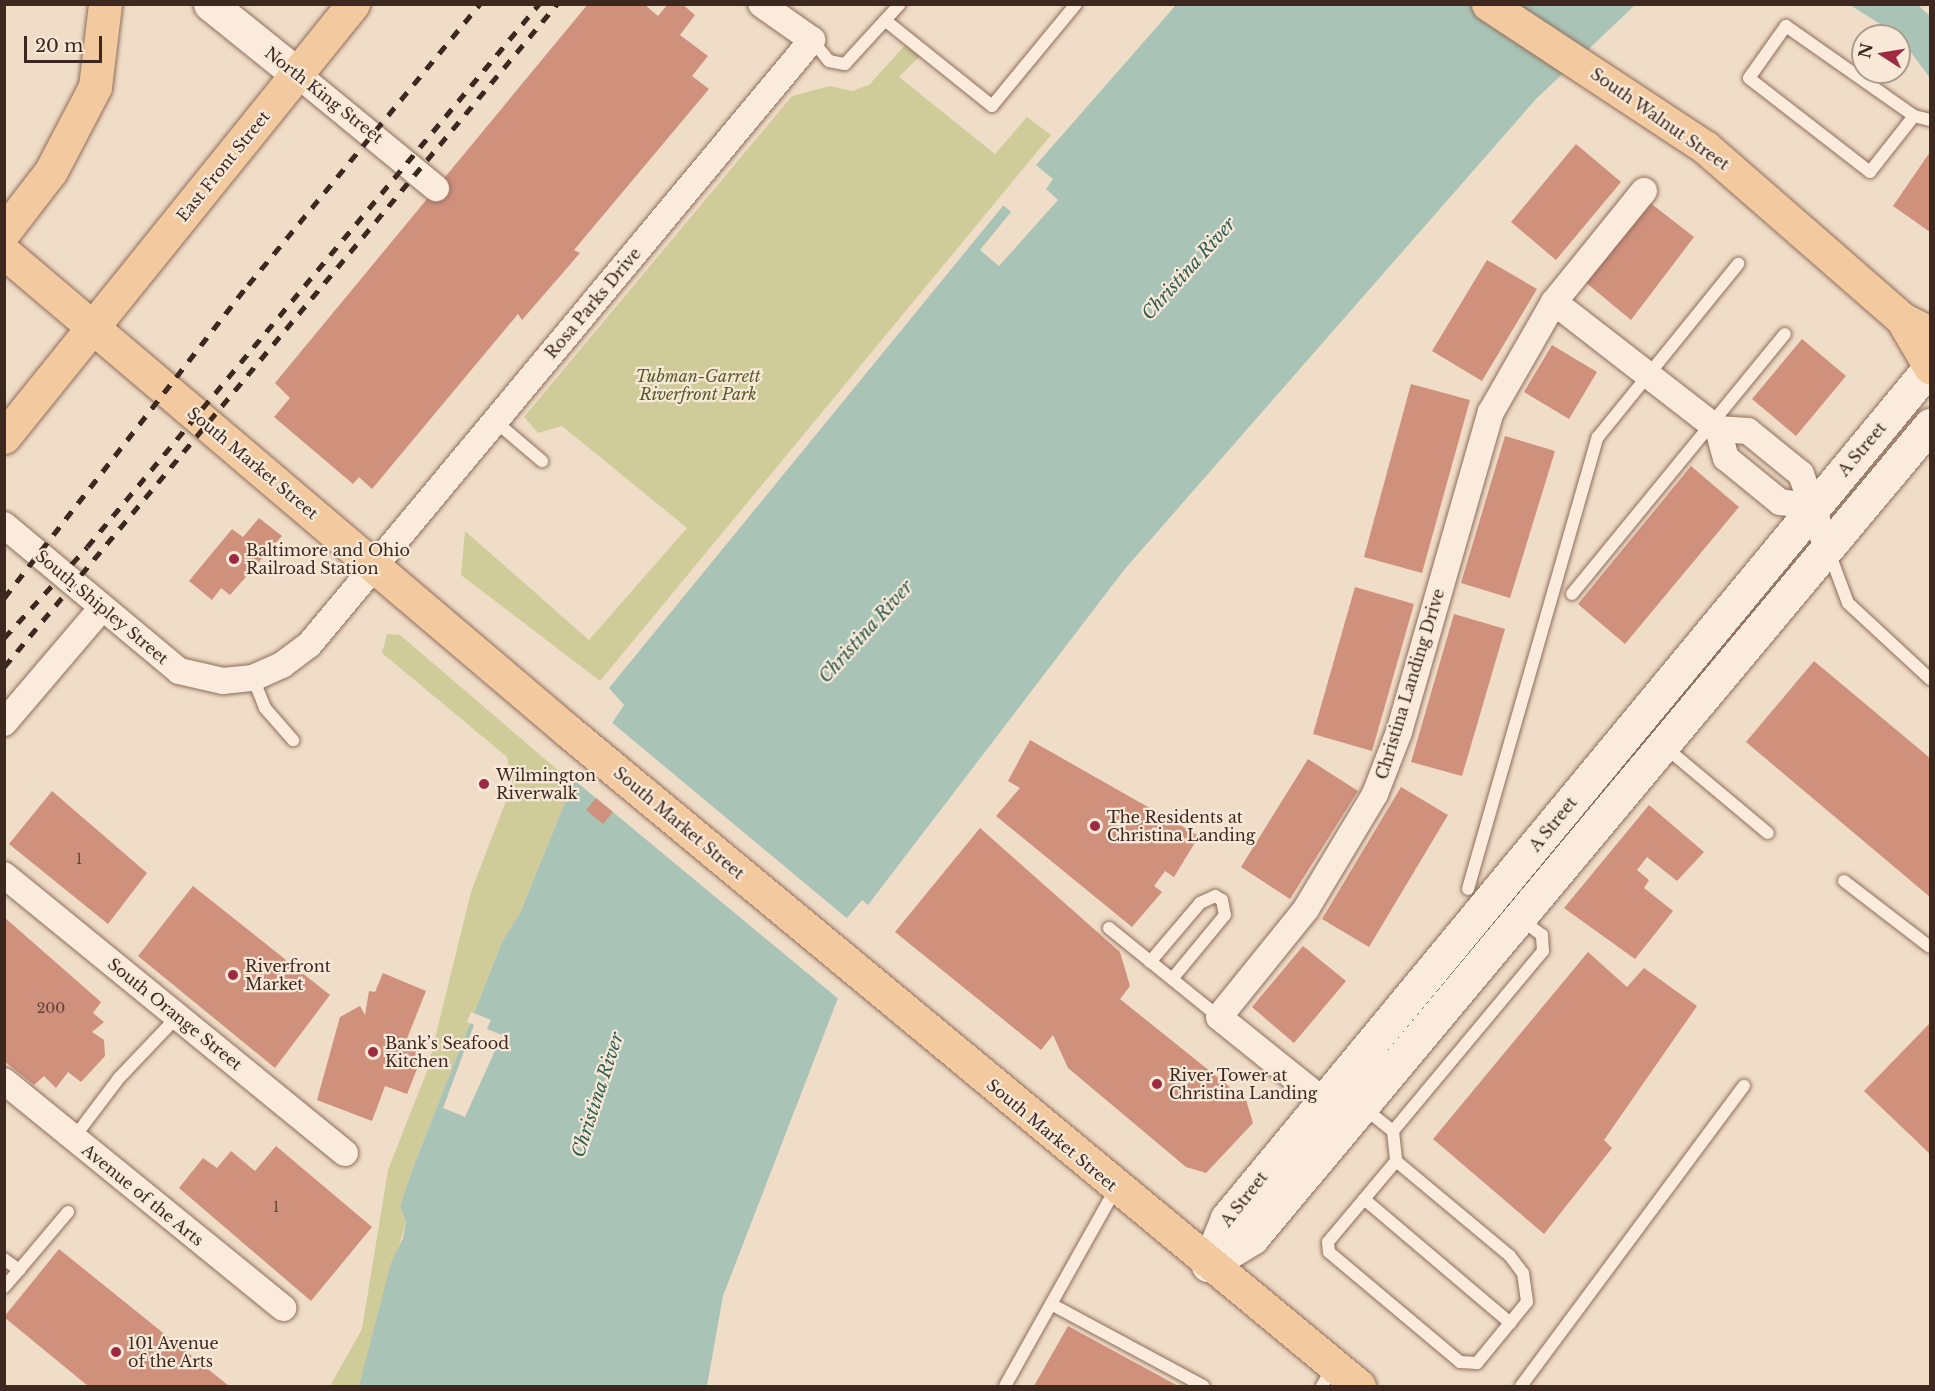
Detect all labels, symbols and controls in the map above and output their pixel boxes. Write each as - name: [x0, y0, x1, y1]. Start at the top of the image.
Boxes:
- scale bar: [27, 24, 105, 62]
- north arrow: [1851, 24, 1911, 84]
- text: 20 m: [35, 35, 83, 57]
- text: N: [1854, 41, 1877, 60]
- street label: North King Street: [261, 43, 387, 147]
- street label: South Walnut Street: [1587, 64, 1733, 174]
- street label: East Front Street: [173, 107, 273, 225]
- water label: Christina River: [1137, 213, 1241, 325]
- street label: Rosa Parks Drive: [541, 244, 645, 362]
- park label: Tubman-Garrett Riverfront Park: [635, 366, 761, 404]
- street label: South Market Street: [184, 403, 322, 523]
- street label: A Street: [1834, 418, 1890, 480]
- place label: Baltimore and Ohio Railroad Station: [246, 540, 410, 578]
- street label: South Shipley Street: [32, 546, 172, 668]
- marker: Baltimore and Ohio Railroad Station: [227, 552, 241, 566]
- water label: Christina River: [814, 576, 918, 688]
- street label: Christina Landing Drive: [1372, 586, 1448, 782]
- street label: South Market Street: [610, 763, 748, 883]
- place label: Wilmington Riverwalk: [496, 765, 596, 803]
- marker: Wilmington Riverwalk: [477, 777, 491, 791]
- street label: A Street: [1525, 793, 1581, 855]
- place label: The Residents at Christina Landing: [1107, 807, 1256, 845]
- marker: The Residents at Christina Landing: [1088, 819, 1102, 833]
- house number: 1: [76, 851, 82, 867]
- street label: South Orange Street: [104, 954, 246, 1074]
- place label: Riverfront Market: [245, 956, 331, 994]
- marker: Riverfront Market: [226, 968, 240, 982]
- house number: 200: [37, 1000, 65, 1016]
- water label: Christina River: [568, 1030, 628, 1160]
- place label: Bank’s Seafood Kitchen: [385, 1033, 509, 1071]
- marker: Bank’s Seafood Kitchen: [366, 1045, 380, 1059]
- place label: River Tower at Christina Landing: [1169, 1065, 1318, 1103]
- street label: South Market Street: [983, 1075, 1121, 1195]
- marker: River Tower at Christina Landing: [1150, 1077, 1164, 1091]
- street label: Avenue of the Arts: [78, 1140, 208, 1250]
- street label: A Street: [1216, 1167, 1272, 1231]
- house number: 1: [273, 1199, 279, 1215]
- place label: 101 Avenue of the Arts: [128, 1333, 219, 1371]
- marker: 101 Avenue of the Arts: [109, 1345, 123, 1359]

